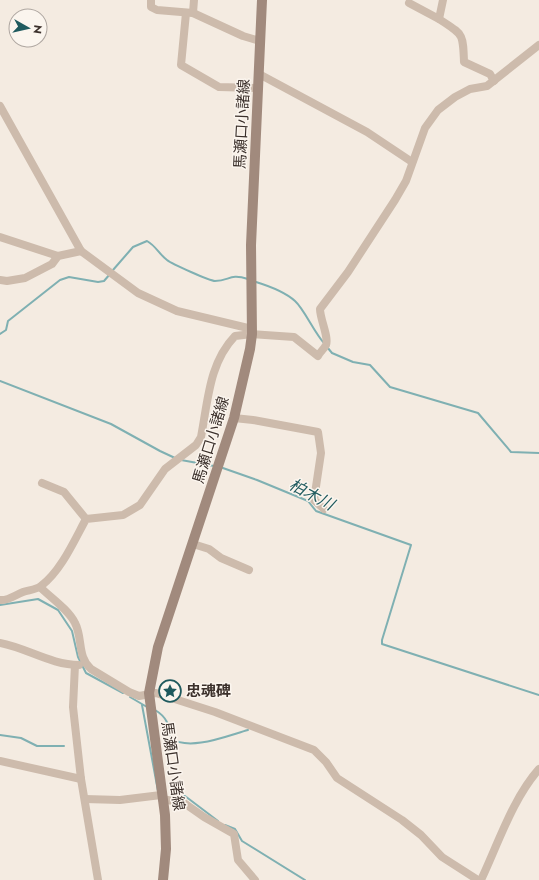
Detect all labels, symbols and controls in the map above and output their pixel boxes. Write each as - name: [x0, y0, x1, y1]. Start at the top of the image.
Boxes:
- north arrow: [8, 8, 48, 48]
- text: N: [29, 24, 46, 35]
- street label: 馬瀬口小諸線: [229, 78, 255, 170]
- street label: 馬瀬口小諸線: [187, 394, 235, 486]
- water label: 柏木川: [285, 473, 340, 517]
- place icon: 忠魂碑: [157, 678, 183, 704]
- place label: 忠魂碑: [186, 680, 231, 702]
- street label: 馬瀬口小諸線: [156, 720, 190, 812]

